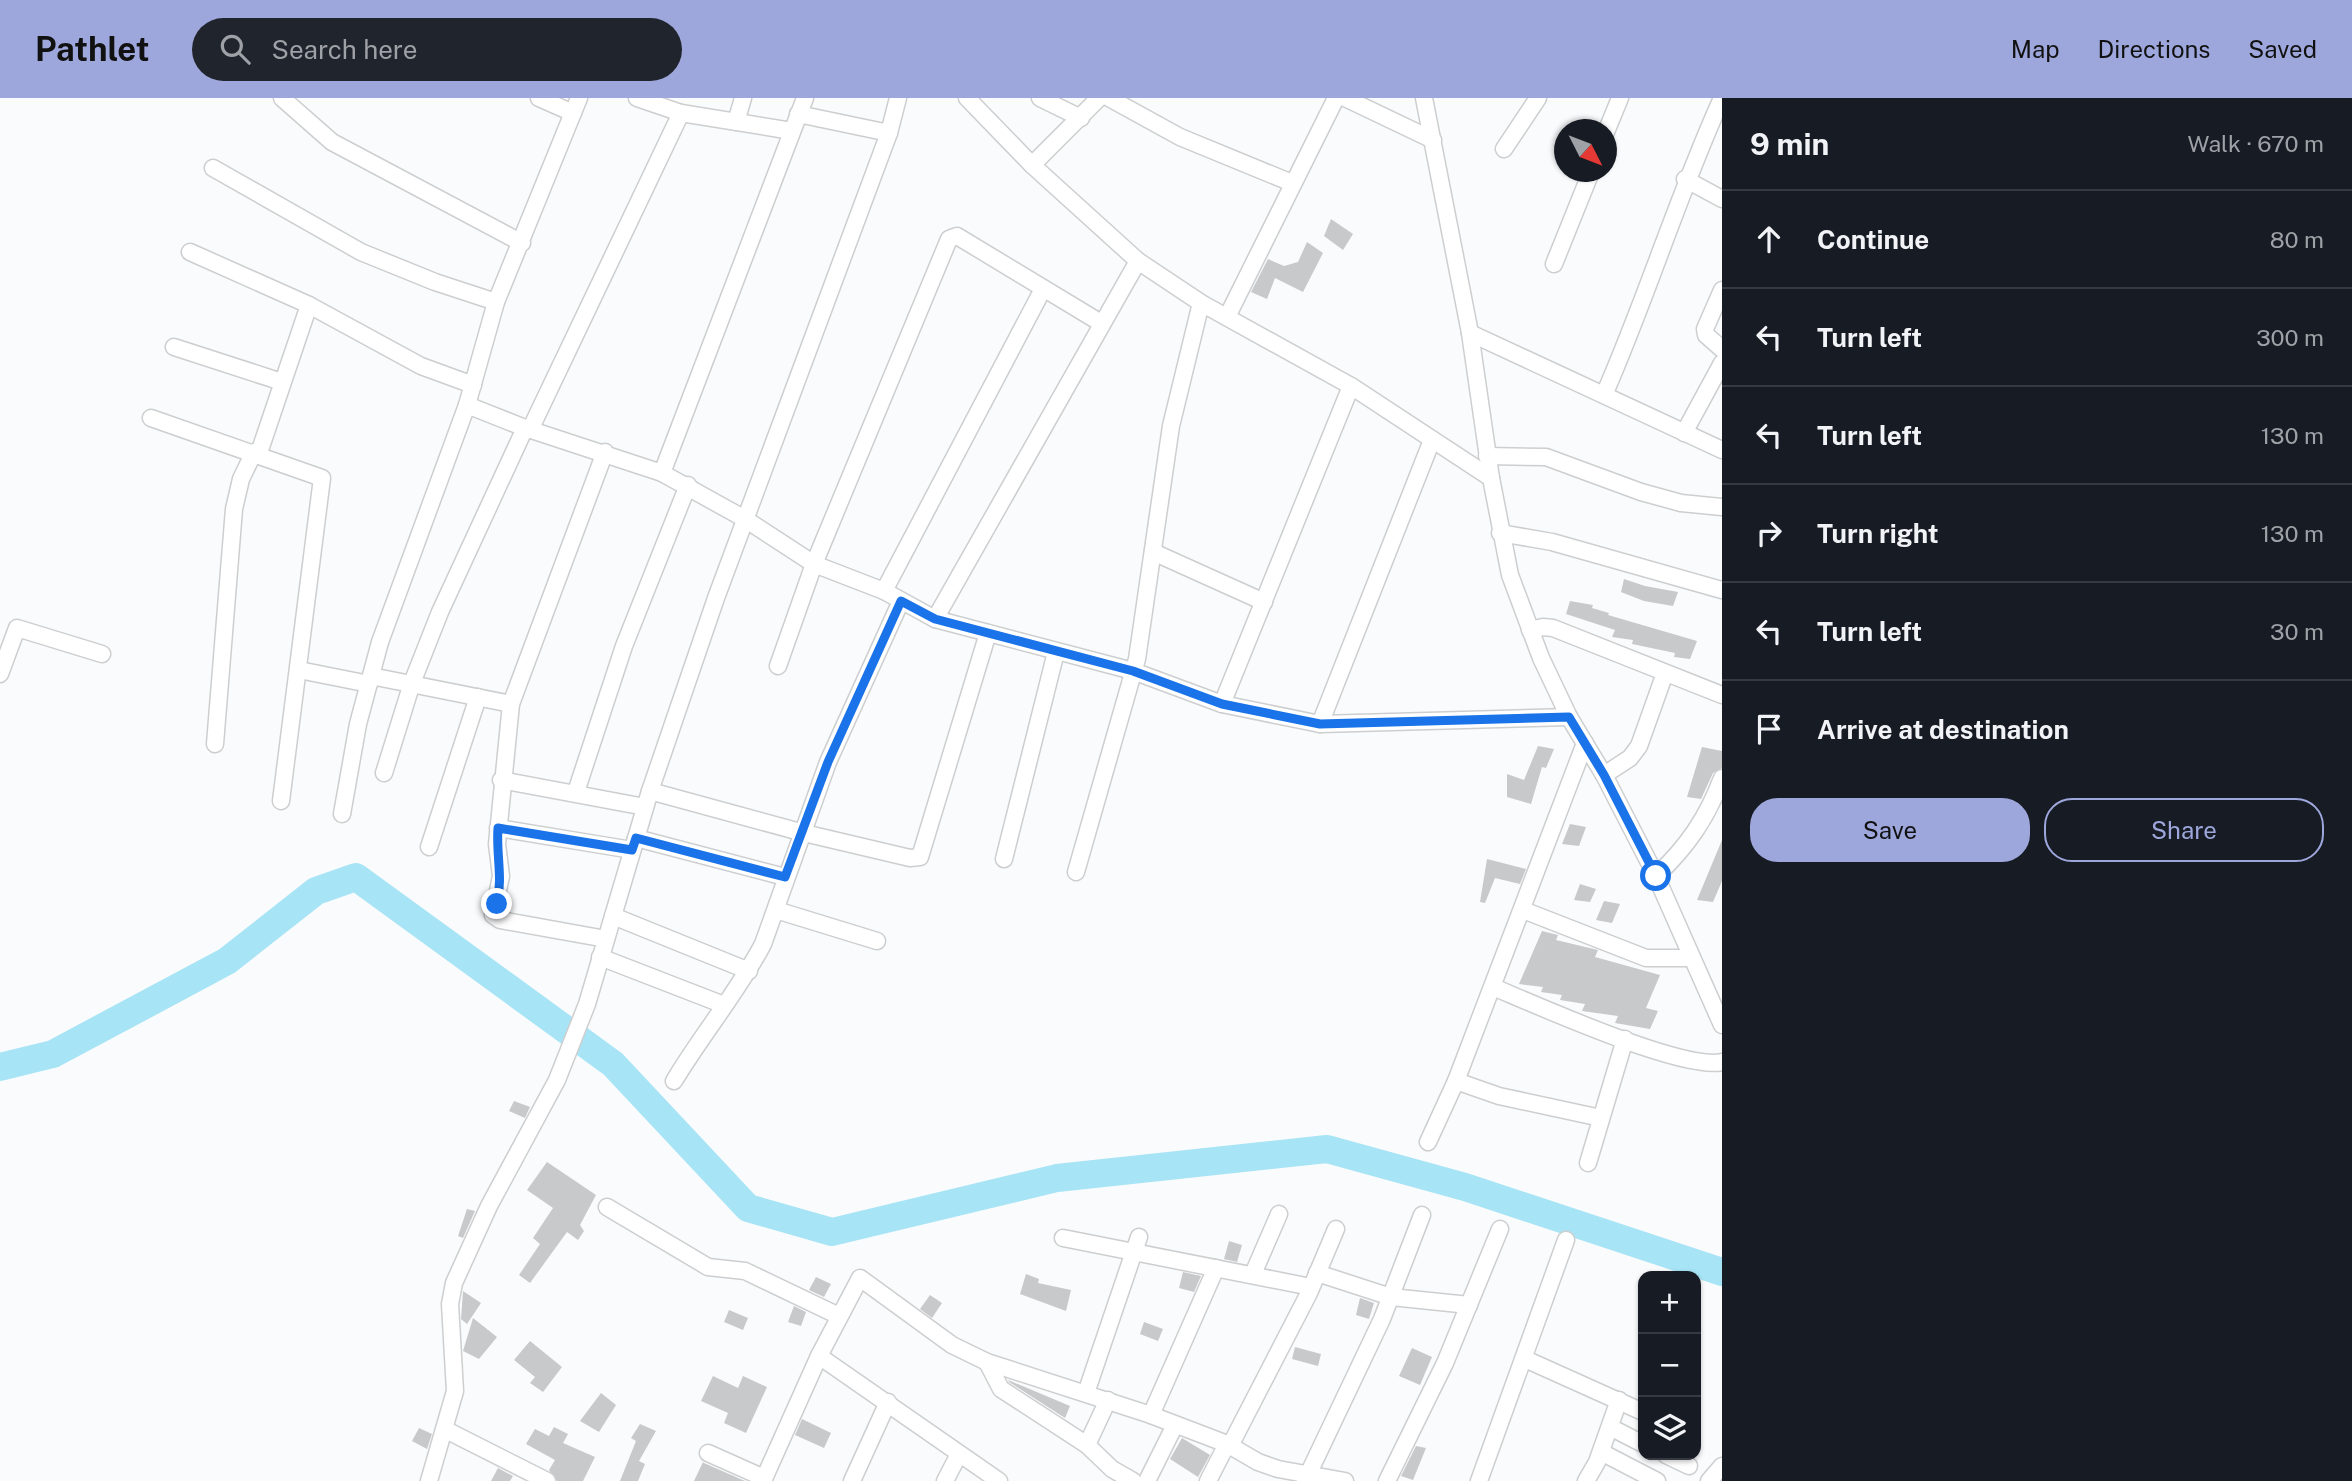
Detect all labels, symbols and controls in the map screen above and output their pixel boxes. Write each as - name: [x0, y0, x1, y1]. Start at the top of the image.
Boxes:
- search box: [192, 18, 682, 81]
- text: Pathlet: [35, 30, 150, 68]
- icon: search: [216, 30, 254, 68]
- text: Search here: [272, 34, 418, 65]
- text: Map: [2011, 35, 2060, 63]
- text: Directions: [2098, 35, 2210, 63]
- text: Saved: [2248, 35, 2317, 63]
- north arrow: [1554, 119, 1617, 182]
- text: 9 min: [1750, 126, 1829, 162]
- text: Walk · 670 m: [2187, 130, 2324, 157]
- icon: ahead: [1750, 220, 1788, 258]
- text: Continue: [1817, 224, 1929, 255]
- text: 80 m: [2270, 226, 2324, 253]
- icon: left: [1750, 318, 1788, 356]
- text: Turn left: [1817, 322, 1922, 353]
- text: 300 m: [2256, 324, 2324, 351]
- icon: left: [1750, 416, 1788, 454]
- text: Turn left: [1817, 420, 1922, 451]
- text: 130 m: [2261, 422, 2324, 449]
- icon: right: [1750, 514, 1788, 552]
- text: Turn right: [1817, 518, 1939, 549]
- text: 130 m: [2261, 520, 2324, 547]
- icon: left: [1750, 612, 1788, 650]
- text: Turn left: [1817, 616, 1922, 647]
- text: 30 m: [2270, 618, 2324, 645]
- icon: arrive: [1750, 710, 1788, 748]
- text: Arrive at destination: [1817, 714, 2069, 745]
- button: Save: [1750, 798, 2030, 862]
- button: Share: [2044, 798, 2324, 862]
- route start: [1640, 860, 1671, 891]
- route end: [481, 888, 512, 919]
- map controls: [1638, 1271, 1701, 1460]
- button: +: [1638, 1271, 1701, 1334]
- button: −: [1638, 1334, 1701, 1397]
- button: layers: [1638, 1397, 1701, 1460]

